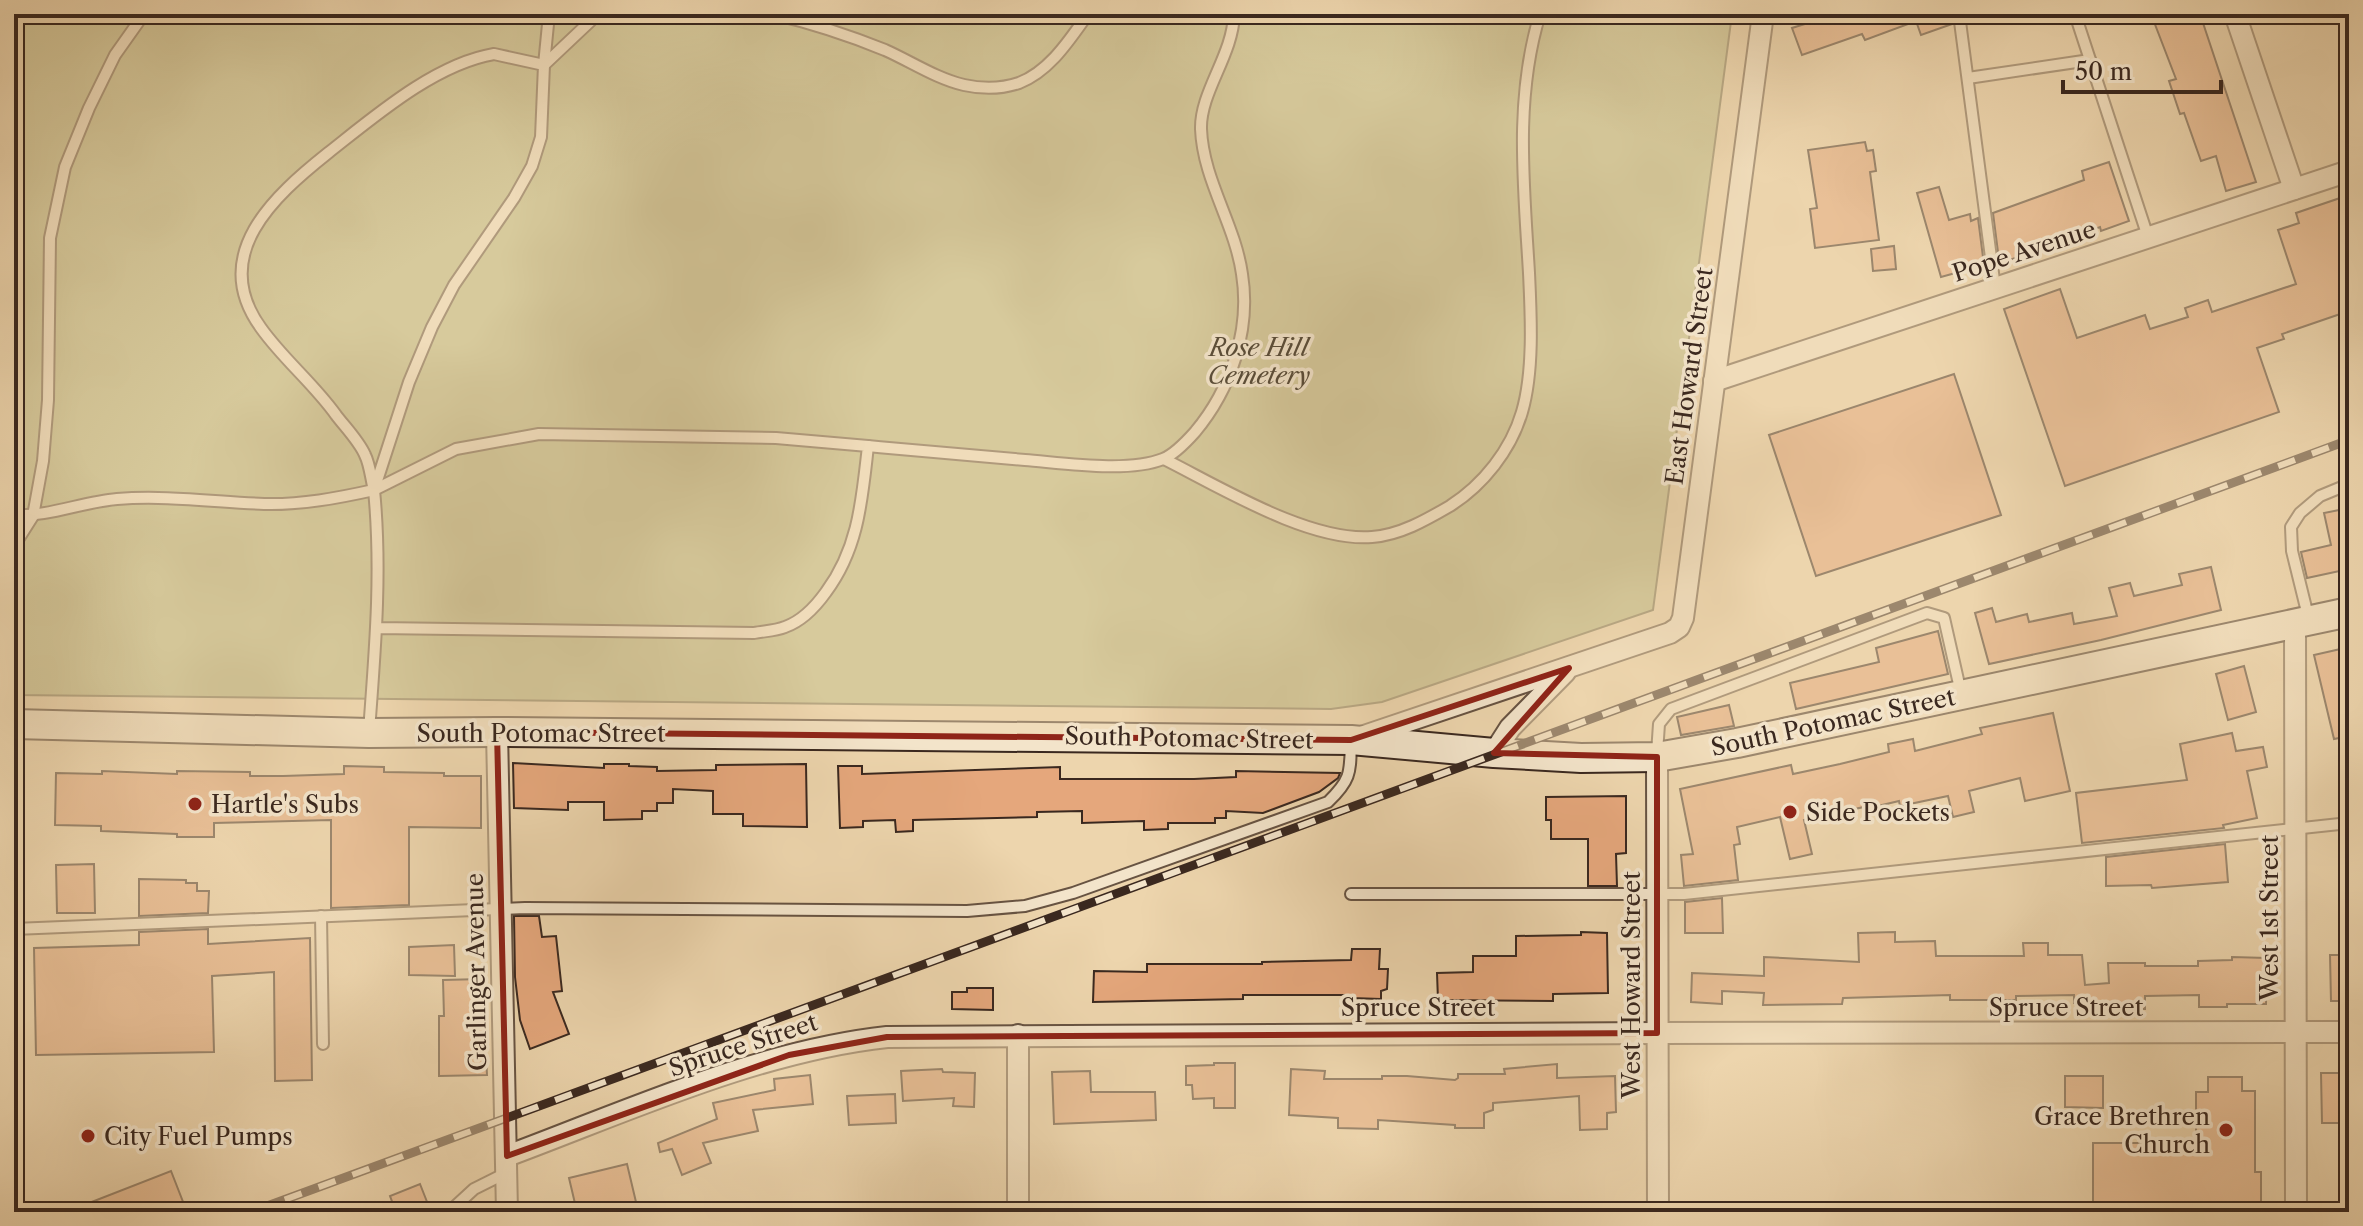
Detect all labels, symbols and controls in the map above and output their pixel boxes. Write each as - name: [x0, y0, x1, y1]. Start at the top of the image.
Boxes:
- scale bar: [2063, 44, 2221, 94]
- text: 50 m: [2075, 57, 2132, 86]
- street label: Pope Avenue: [1949, 214, 2099, 288]
- street label: East Howard Street: [1659, 265, 1719, 486]
- park label: Rose Hill Cemetery: [1207, 333, 1311, 390]
- street label: South Potomac Street: [1708, 682, 1958, 762]
- street label: South Potomac Street: [417, 719, 666, 748]
- street label: South Potomac Street: [1064, 721, 1314, 755]
- place label: Hartle's Subs: [211, 790, 359, 819]
- marker: Hartle's Subs: [186, 795, 204, 813]
- place label: Side Pockets: [1806, 798, 1950, 827]
- marker: Side Pockets: [1781, 803, 1799, 821]
- street label: West 1st Street: [2255, 834, 2284, 1002]
- street label: West Howard Street: [1617, 871, 1646, 1100]
- street label: Garlinger Avenue: [460, 873, 492, 1071]
- street label: Spruce Street: [1341, 993, 1496, 1022]
- street label: Spruce Street: [1989, 993, 2144, 1022]
- street label: Spruce Street: [665, 1007, 821, 1083]
- place label: Grace Brethren Church: [2034, 1102, 2210, 1159]
- marker: Grace Brethren Church: [2217, 1121, 2235, 1139]
- place label: City Fuel Pumps: [104, 1122, 293, 1151]
- marker: City Fuel Pumps: [79, 1127, 97, 1145]

